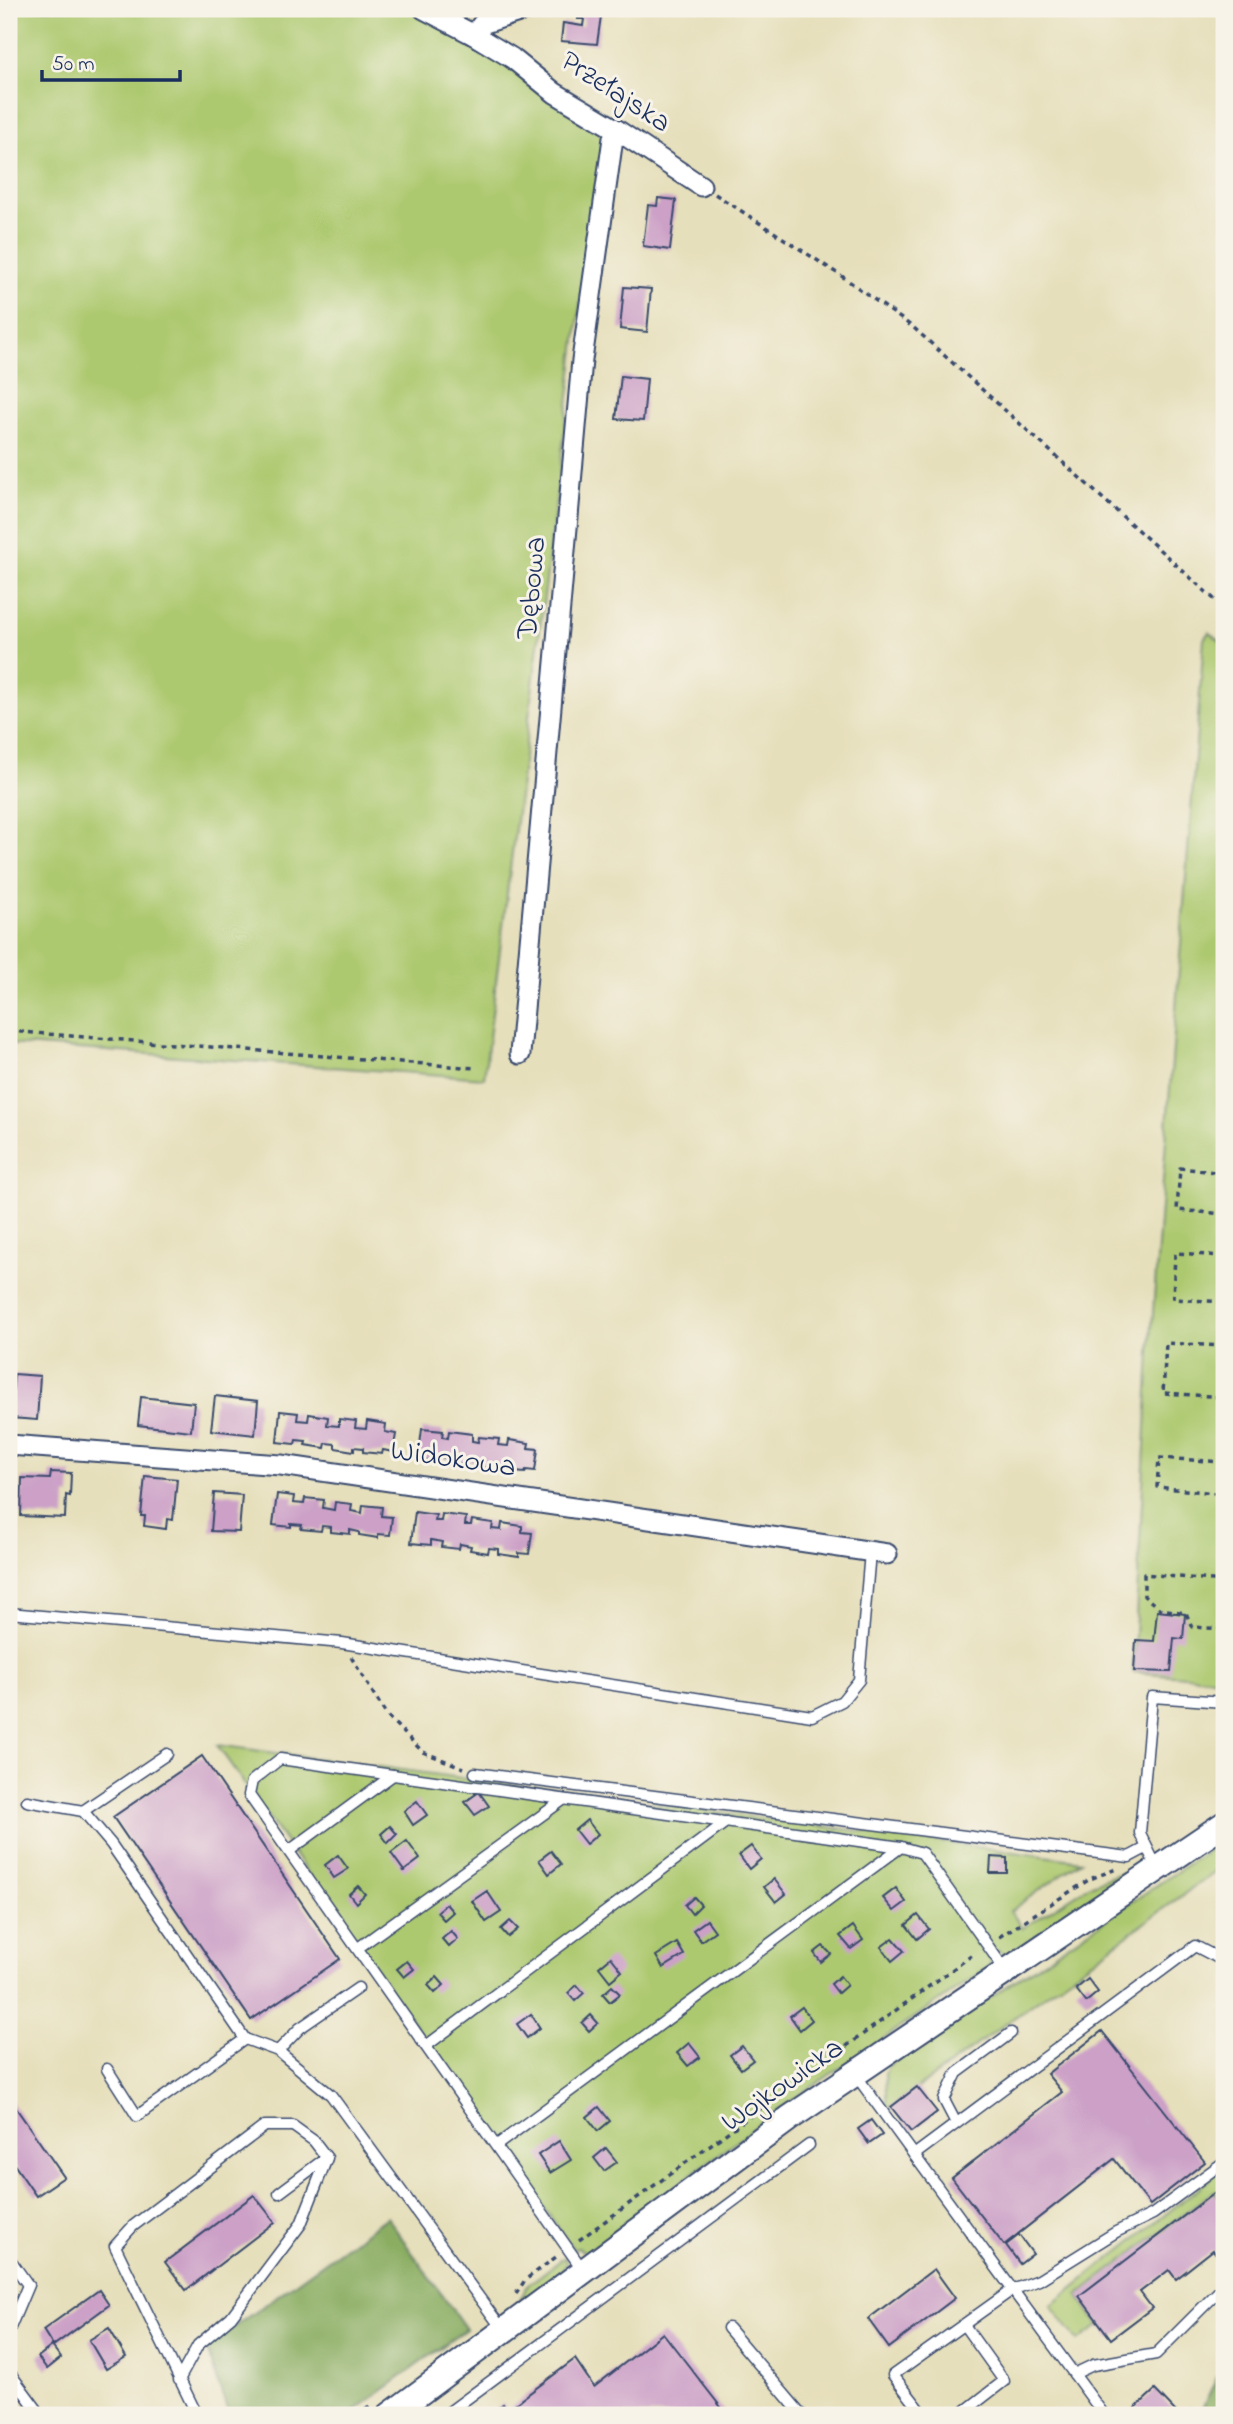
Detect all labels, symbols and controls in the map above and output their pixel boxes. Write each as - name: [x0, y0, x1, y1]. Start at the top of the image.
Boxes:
- scale bar: [42, 38, 180, 82]
- street label: Przełajska: [551, 41, 679, 145]
- text: 50 m: [52, 50, 95, 80]
- street label: Dębowa: [507, 535, 559, 642]
- street label: Widokowa: [387, 1429, 519, 1491]
- street label: Wojkowicka: [713, 2028, 853, 2144]

